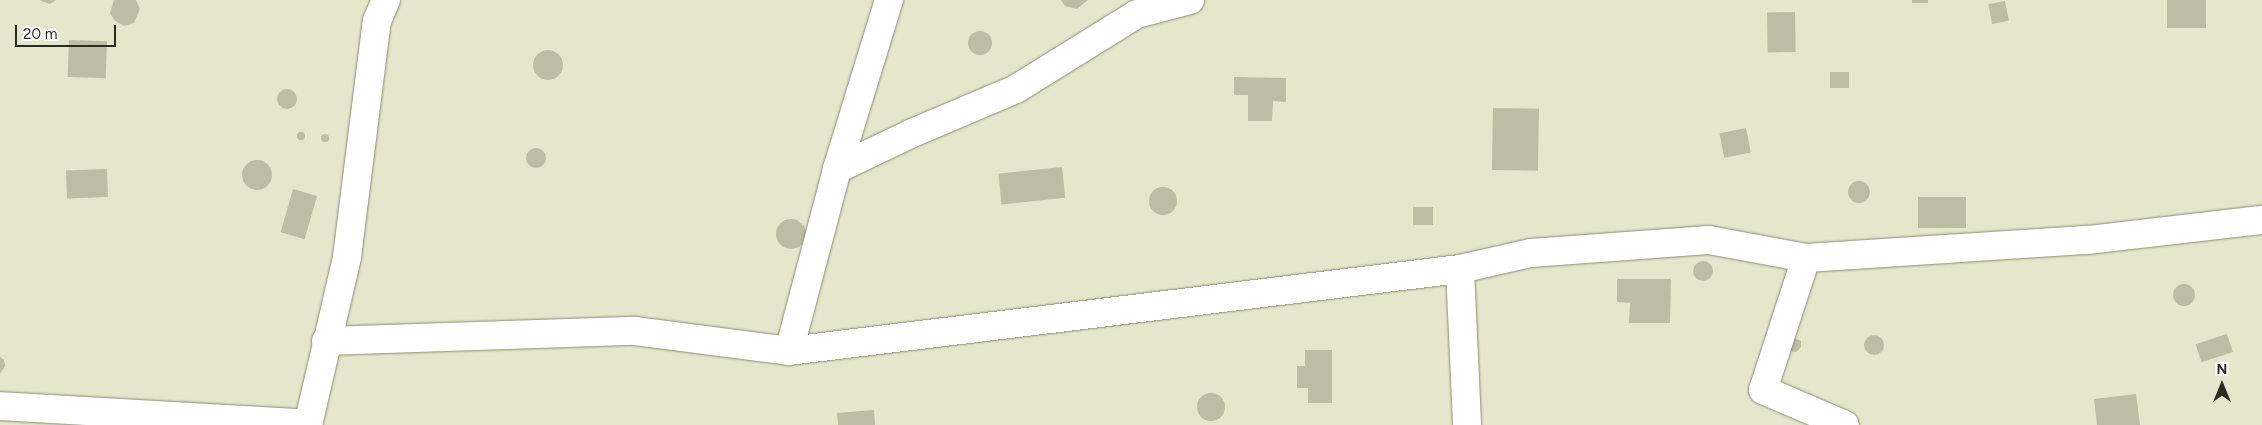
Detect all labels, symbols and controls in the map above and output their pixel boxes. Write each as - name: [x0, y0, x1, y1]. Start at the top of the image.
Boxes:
- scale bar: [18, 15, 119, 47]
- text: 20 m: [23, 25, 57, 43]
- north arrow: [2197, 360, 2247, 410]
- text: N: [2217, 361, 2227, 378]

